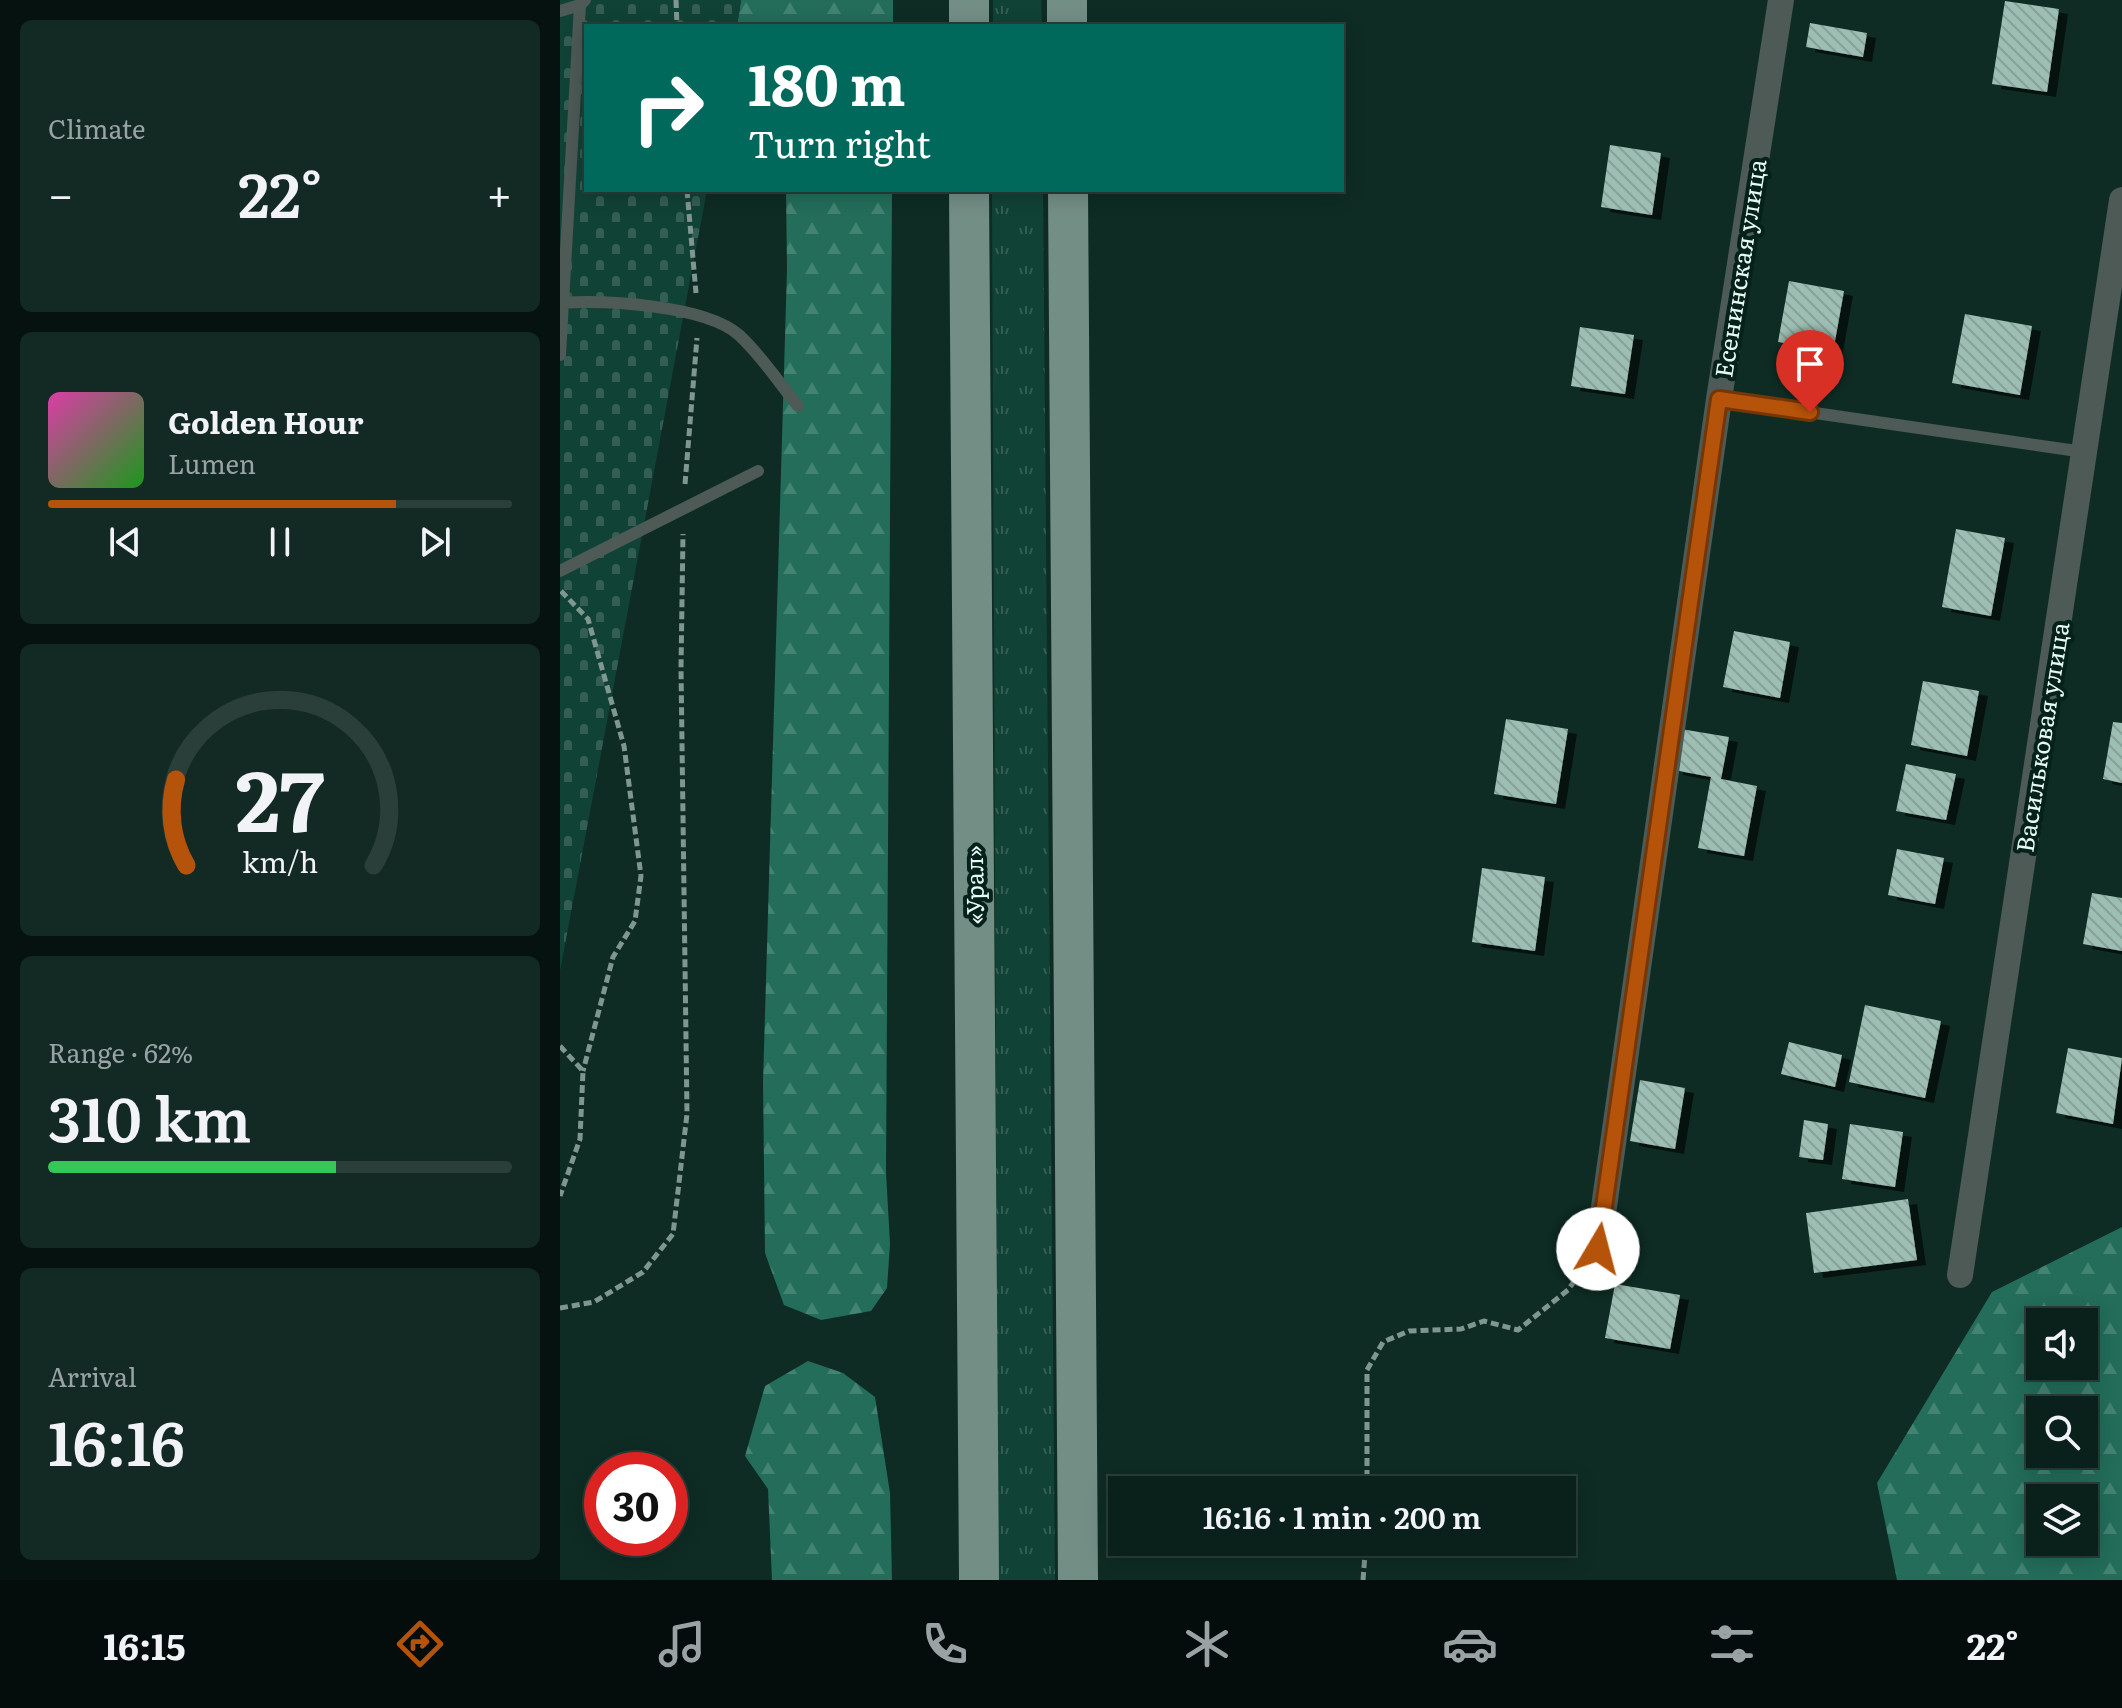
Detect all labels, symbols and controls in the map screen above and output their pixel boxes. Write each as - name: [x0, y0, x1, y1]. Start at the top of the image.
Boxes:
- text: 180 m: [748, 40, 906, 123]
- icon: right: [616, 56, 720, 160]
- text: Climate: [48, 108, 146, 147]
- text: Turn right: [748, 116, 931, 169]
- text: 22°: [238, 147, 322, 236]
- street label: Есенинская улица: [1704, 156, 1774, 380]
- text: −: [48, 159, 74, 225]
- text: +: [486, 159, 512, 225]
- pin: [1776, 330, 1844, 412]
- icon: arrive: [1788, 342, 1832, 386]
- text: Golden Hour: [168, 399, 363, 443]
- text: Lumen: [168, 443, 256, 482]
- icon: previous: [103, 520, 147, 564]
- icon: pause: [258, 520, 302, 564]
- icon: next: [413, 520, 457, 564]
- street label: Васильковая улица: [2006, 619, 2076, 855]
- text: 27: [236, 734, 324, 858]
- text: km/h: [242, 839, 318, 882]
- street label: «Урал»: [955, 845, 991, 925]
- text: Range · 62%: [48, 1032, 193, 1071]
- text: 310 km: [48, 1071, 251, 1160]
- position arrow: [1556, 1207, 1640, 1291]
- map controls: [2026, 1308, 2098, 1556]
- button: sound: [2026, 1308, 2098, 1380]
- text: Arrival: [48, 1356, 137, 1395]
- text: 16:16: [48, 1395, 185, 1484]
- button: search: [2026, 1396, 2098, 1468]
- speed limit sign: 30: [584, 1452, 688, 1556]
- button: layers: [2026, 1484, 2098, 1556]
- text: 16:16 · 1 min · 200 m: [1203, 1494, 1481, 1538]
- icon: directions: [392, 1616, 448, 1672]
- icon: music: [654, 1616, 710, 1672]
- icon: phone: [917, 1616, 973, 1672]
- icon: climate: [1179, 1616, 1235, 1672]
- icon: car: [1442, 1616, 1498, 1672]
- icon: filters: [1704, 1616, 1760, 1672]
- text: 16:15: [103, 1618, 185, 1671]
- text: 22°: [1967, 1618, 2019, 1671]

